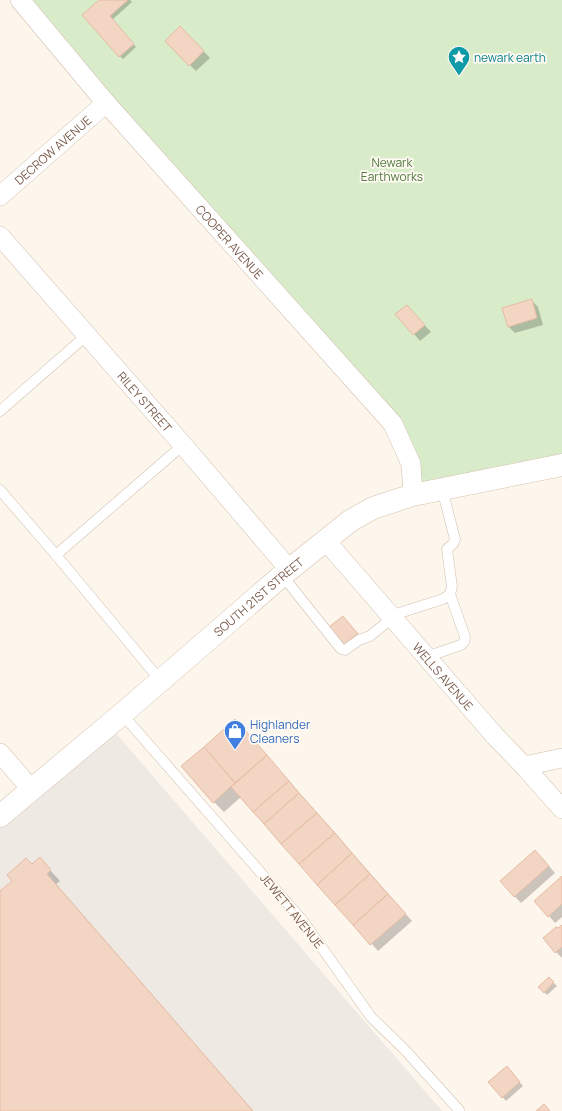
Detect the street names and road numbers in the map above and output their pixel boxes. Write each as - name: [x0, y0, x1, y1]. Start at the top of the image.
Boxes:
- street label: DECROW AVENUE: [11, 111, 95, 188]
- street label: COOPER AVENUE: [192, 201, 268, 282]
- street label: RILEY STREET: [114, 368, 177, 436]
- street label: SOUTH 21ST STREET: [210, 553, 308, 640]
- street label: WELLS AVENUE: [409, 639, 477, 714]
- street label: JEWETT AVENUE: [256, 870, 328, 952]

